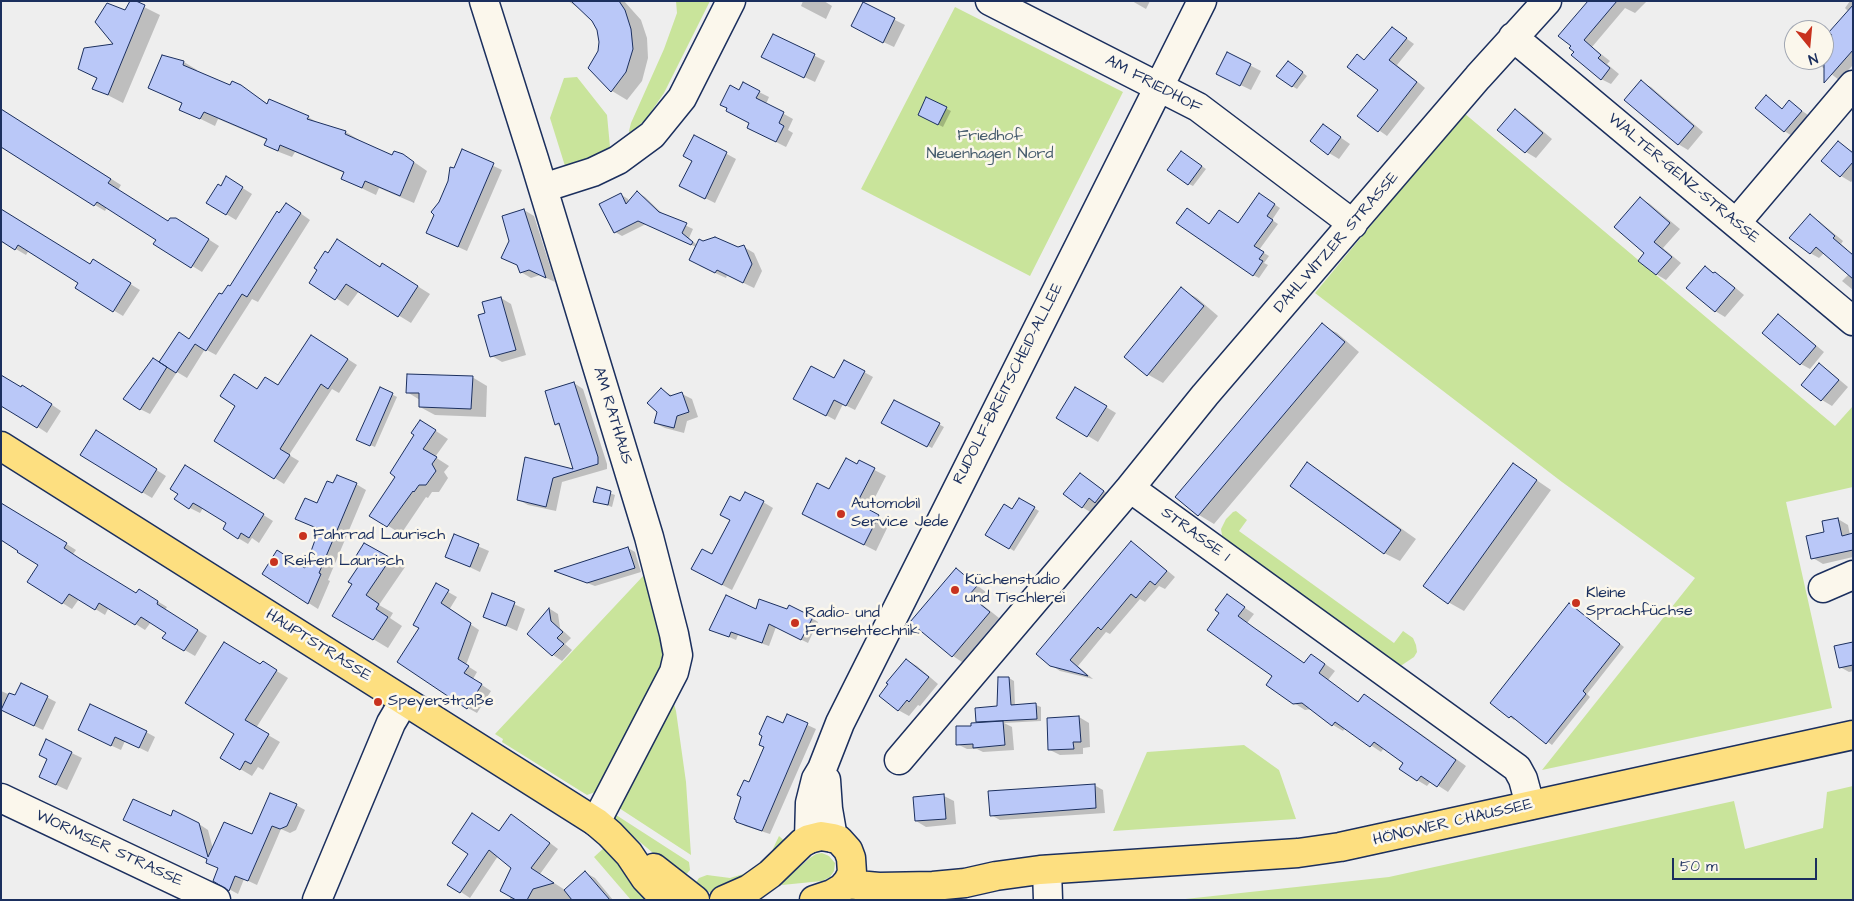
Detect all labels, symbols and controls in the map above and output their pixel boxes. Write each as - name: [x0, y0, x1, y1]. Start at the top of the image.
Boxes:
- north arrow: [1784, 20, 1834, 70]
- text: N: [1806, 48, 1820, 69]
- street label: AM FRIEDHOF: [1102, 52, 1204, 118]
- street label: WALTER-GENZ-STRASSE: [1603, 110, 1763, 248]
- park label: Friedhof Neuenhagen Nord: [927, 127, 1053, 165]
- street label: DAHLWITZER STRASSE: [1271, 169, 1403, 317]
- street label: RUDOLF-BREITSCHEID-ALLEE: [950, 280, 1068, 488]
- street label: AM RATHAUS: [588, 365, 636, 467]
- place label: Automobil Service Jede: [851, 495, 949, 533]
- street label: STRASSE 1: [1157, 504, 1233, 566]
- marker: Automobil Service Jede: [835, 508, 847, 520]
- place label: Fahrrad Laurisch: [313, 526, 445, 546]
- marker: Fahrrad Laurisch: [297, 530, 309, 542]
- place label: Reifen Laurisch: [284, 552, 404, 572]
- marker: Reifen Laurisch: [268, 556, 280, 568]
- place label: Küchenstudio und Tischlerei: [965, 571, 1065, 609]
- marker: Küchenstudio und Tischlerei: [949, 584, 961, 596]
- place label: Kleine Sprachfüchse: [1586, 584, 1693, 622]
- marker: Kleine Sprachfüchse: [1570, 597, 1582, 609]
- place label: Radio- und Fernsehtechnik: [805, 604, 920, 642]
- street label: HAUPTSTRASSE: [262, 606, 374, 686]
- marker: Radio- und Fernsehtechnik: [789, 617, 801, 629]
- place label: Speyerstraße: [388, 692, 494, 712]
- marker: Speyerstraße: [372, 696, 384, 708]
- street label: HÖNOWER CHAUSSEE: [1371, 795, 1535, 851]
- street label: WORMSER STRASSE: [32, 807, 186, 891]
- scale bar: [1674, 848, 1819, 880]
- text: 50 m: [1680, 856, 1718, 877]

